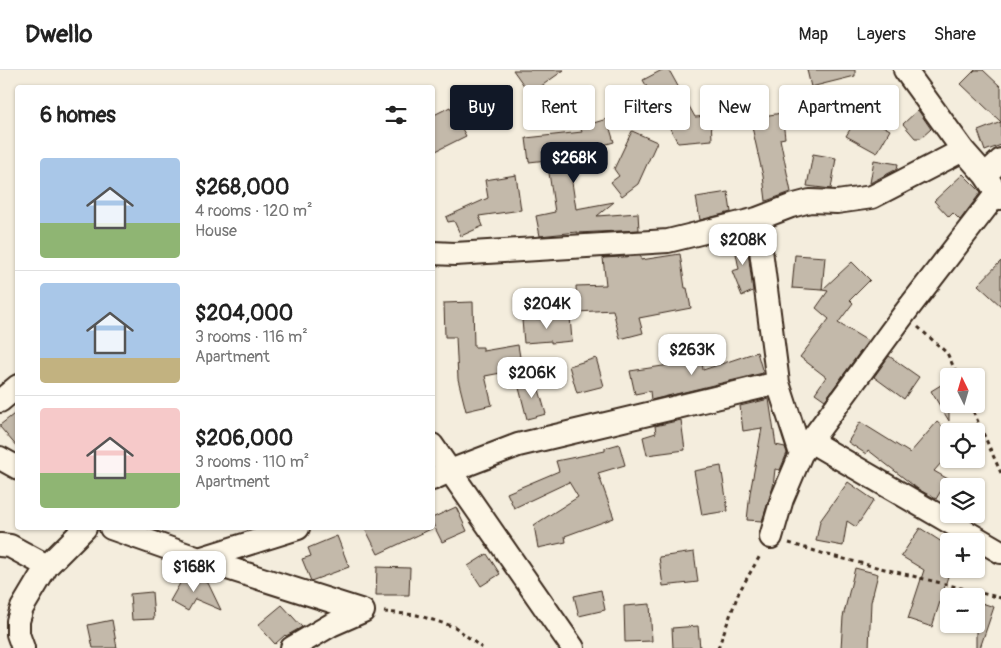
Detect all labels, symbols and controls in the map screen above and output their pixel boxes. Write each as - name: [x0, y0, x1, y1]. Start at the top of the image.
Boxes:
- text: Dwello: [25, 20, 92, 49]
- text: Map: [799, 23, 828, 46]
- text: Layers: [856, 23, 906, 46]
- text: Share: [934, 23, 976, 46]
- chip: Buy: [450, 85, 513, 130]
- chip: Rent: [523, 85, 595, 130]
- chip: Filters: [605, 85, 690, 130]
- chip: New: [700, 85, 769, 130]
- chip: Apartment: [779, 85, 899, 130]
- icon: filters: [382, 101, 410, 129]
- text: 6 homes: [40, 102, 116, 129]
- pin: $268K: [539, 142, 609, 184]
- text: $268K: [552, 148, 596, 168]
- text: $268,000: [195, 174, 289, 201]
- icon: home: [80, 178, 140, 238]
- text: 4 rooms · 120 m²: [195, 201, 312, 221]
- text: House: [195, 221, 237, 241]
- pin: $208K: [708, 224, 778, 266]
- text: $208K: [720, 230, 766, 250]
- pin: $204K: [512, 288, 582, 330]
- text: $204K: [523, 294, 571, 314]
- text: $204,000: [195, 300, 293, 327]
- icon: home: [80, 303, 140, 363]
- text: 3 rooms · 116 m²: [195, 327, 308, 347]
- pin: $263K: [657, 334, 727, 376]
- text: $263K: [669, 340, 715, 360]
- text: Apartment: [195, 347, 270, 367]
- pin: $206K: [497, 356, 567, 399]
- text: $206K: [508, 363, 556, 383]
- north arrow: [940, 368, 985, 412]
- map controls: [940, 368, 985, 633]
- button: locate: [940, 423, 985, 468]
- text: $206,000: [195, 425, 293, 452]
- icon: home: [80, 428, 140, 488]
- text: 3 rooms · 110 m²: [195, 452, 309, 472]
- text: Apartment: [195, 472, 270, 492]
- button: layers: [940, 478, 985, 523]
- button: +: [940, 533, 985, 578]
- pin: $168K: [159, 550, 229, 593]
- text: $168K: [173, 557, 215, 577]
- button: −: [940, 588, 985, 633]

